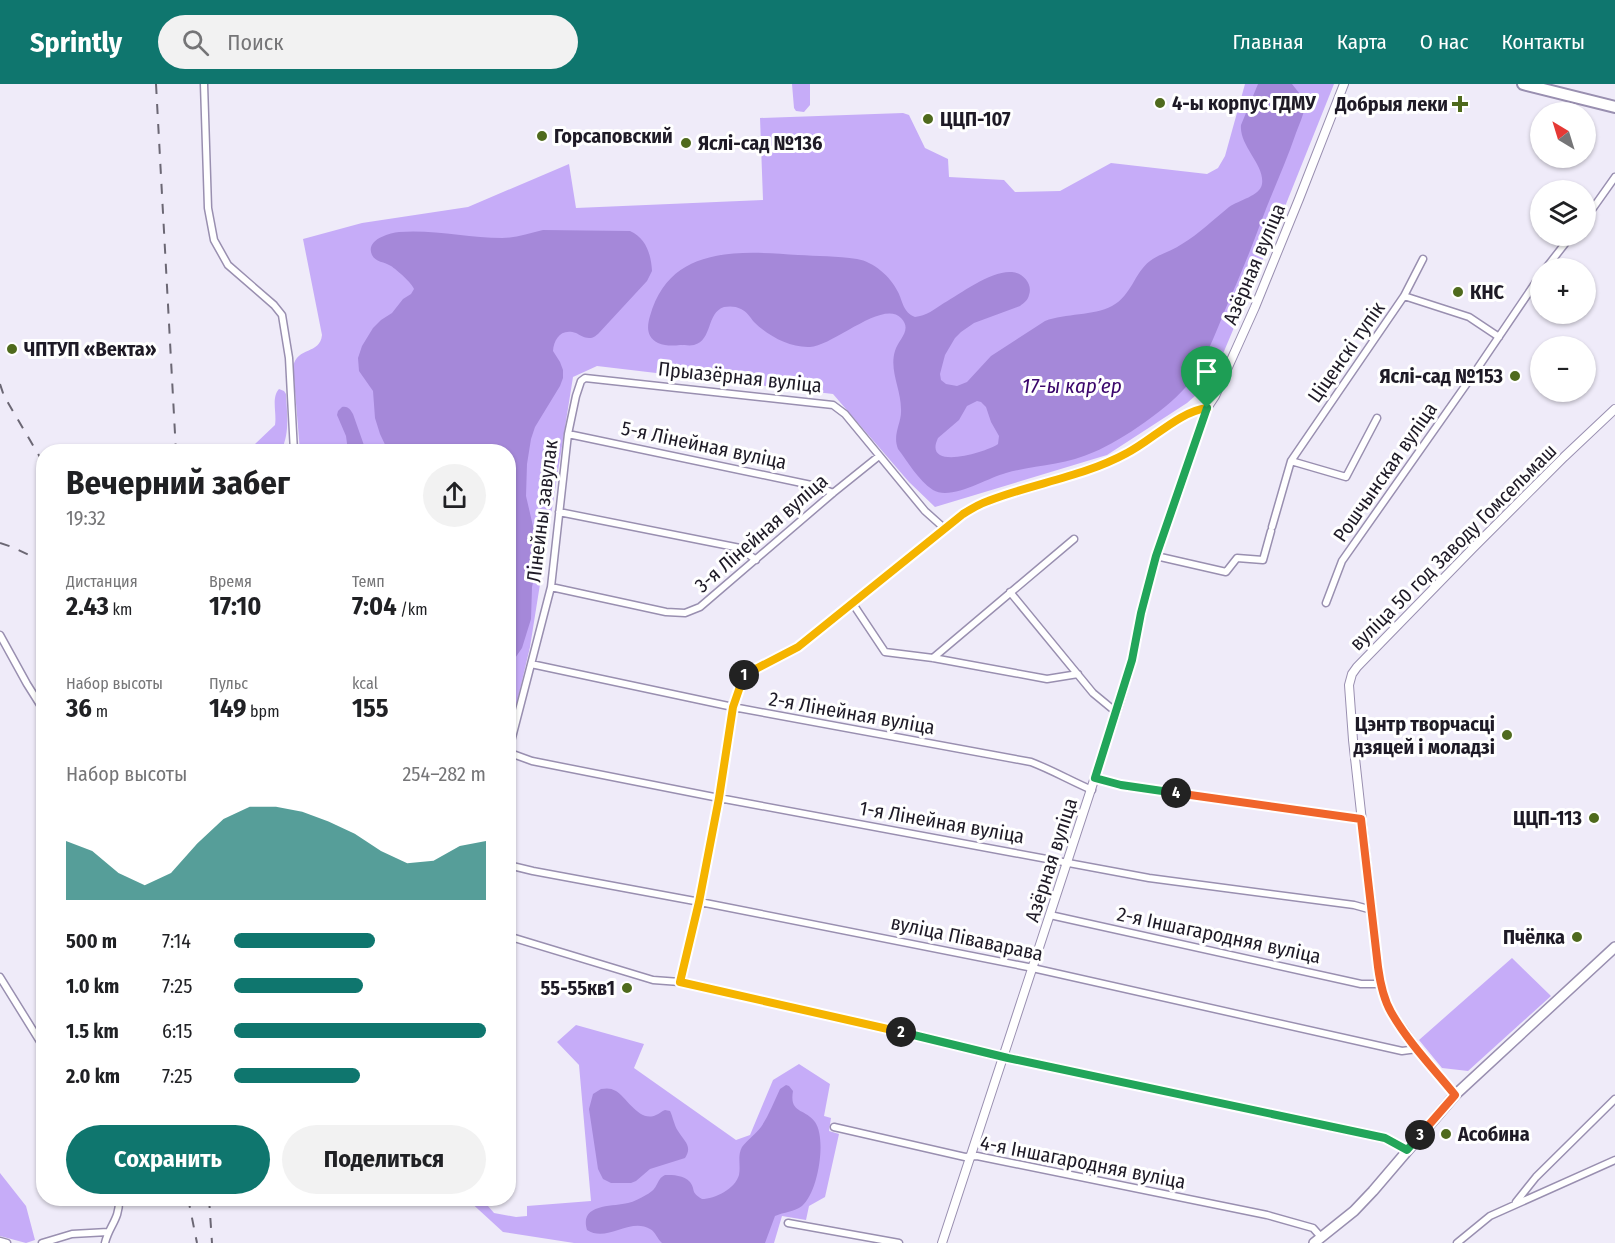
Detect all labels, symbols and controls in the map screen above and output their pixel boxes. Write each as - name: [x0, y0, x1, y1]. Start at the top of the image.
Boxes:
- search box: [158, 15, 578, 69]
- text: Sprintly: [30, 26, 122, 59]
- icon: search: [179, 26, 212, 59]
- text: Поиск: [227, 29, 284, 56]
- text: Главная: [1233, 29, 1304, 55]
- text: Карта: [1337, 29, 1387, 55]
- text: О нас: [1420, 29, 1468, 55]
- text: Контакты: [1501, 29, 1585, 55]
- place label: 4-ы корпус ГДМУ: [1172, 91, 1316, 115]
- place label: Добрыя леки: [1334, 92, 1448, 116]
- marker: 4-ы корпус ГДМУ: [1153, 96, 1167, 110]
- marker: Добрыя леки: [1453, 97, 1467, 111]
- north arrow: [1530, 102, 1596, 168]
- map controls: [1530, 102, 1596, 402]
- place label: ЦЦП-107: [940, 107, 1011, 131]
- marker: ЦЦП-107: [921, 112, 935, 126]
- place label: Горсаповский: [554, 124, 673, 148]
- marker: Горсаповский: [535, 129, 549, 143]
- place label: Яслі-сад №136: [698, 131, 822, 155]
- marker: Яслі-сад №136: [679, 136, 693, 150]
- button: layers: [1530, 180, 1596, 246]
- street label: Азёрная вуліца: [1218, 200, 1290, 328]
- button: +: [1530, 258, 1596, 324]
- place label: КНС: [1470, 280, 1504, 304]
- marker: КНС: [1451, 285, 1465, 299]
- street label: Ціценскі тупік: [1302, 296, 1390, 407]
- button: −: [1530, 336, 1596, 402]
- place label: ЧПТУП «Векта»: [24, 337, 157, 361]
- marker: ЧПТУП «Векта»: [5, 342, 19, 356]
- pin: [1181, 346, 1232, 408]
- icon: arrive: [1190, 355, 1223, 388]
- street label: Прыазёрная вуліца: [657, 356, 823, 398]
- place label: Яслі-сад №153: [1379, 364, 1503, 388]
- marker: Яслі-сад №153: [1508, 369, 1522, 383]
- water label: 17-ы кар’ер: [1022, 373, 1122, 399]
- street label: Рошчынская вуліца: [1328, 398, 1442, 546]
- street label: 5-я Лінейная вуліца: [619, 416, 789, 474]
- street label: Лінейны завулак: [521, 438, 563, 584]
- street label: вуліца 50 год Заводу Гомсельмаш: [1345, 439, 1561, 655]
- text: Вечерний забег: [66, 463, 290, 503]
- button: share: [423, 464, 486, 527]
- street label: 3-я Лінейная вуліца: [690, 469, 832, 597]
- text: 19:32: [66, 506, 106, 530]
- text: Дистанция: [66, 572, 138, 591]
- text: Время: [209, 572, 252, 591]
- text: Темп: [352, 572, 385, 591]
- text: 2.43: [66, 591, 109, 622]
- text: 17:10: [209, 591, 261, 622]
- text: 7:04: [352, 591, 397, 622]
- text: km: [109, 600, 132, 619]
- text: /km: [397, 600, 428, 619]
- pin: 1: [729, 660, 759, 690]
- text: 1: [741, 665, 747, 684]
- text: Набор высоты: [66, 674, 163, 693]
- text: Пульс: [209, 674, 248, 693]
- text: kcal: [352, 674, 378, 693]
- street label: 2-я Лінейная вуліца: [767, 687, 937, 739]
- text: 36: [66, 693, 92, 724]
- text: 149: [209, 693, 246, 724]
- text: 155: [352, 693, 388, 724]
- text: m: [92, 702, 108, 721]
- text: bpm: [246, 702, 279, 721]
- place label: Цэнтр творчасці дзяцей і моладзі: [1352, 712, 1495, 759]
- marker: Цэнтр творчасці дзяцей і моладзі: [1500, 728, 1514, 742]
- text: Набор высоты: [66, 762, 187, 786]
- text: 254–282 m: [403, 762, 486, 786]
- pin: 4: [1161, 778, 1191, 808]
- text: 4: [1172, 783, 1180, 802]
- street label: Азёрная вуліца: [1020, 795, 1082, 925]
- street label: 1-я Лінейная вуліца: [858, 796, 1026, 848]
- place label: ЦЦП-113: [1513, 806, 1582, 830]
- marker: ЦЦП-113: [1587, 811, 1601, 825]
- street label: 2-я Іншагародняя вуліца: [1115, 902, 1323, 968]
- street label: вуліца Піваварава: [889, 910, 1045, 966]
- place label: Пчёлка: [1503, 925, 1565, 949]
- text: 500 m: [66, 929, 117, 953]
- text: 7:14: [162, 929, 191, 953]
- marker: Пчёлка: [1570, 930, 1584, 944]
- text: 1.0 km: [66, 974, 119, 998]
- text: 7:25: [162, 974, 192, 998]
- place label: 55-55кв1: [541, 976, 615, 1000]
- marker: 55-55кв1: [620, 981, 634, 995]
- pin: 2: [886, 1017, 916, 1047]
- text: 1.5 km: [66, 1019, 119, 1043]
- text: 6:15: [162, 1019, 192, 1043]
- text: 2: [897, 1022, 905, 1041]
- text: 2.0 km: [66, 1064, 120, 1088]
- text: 7:25: [162, 1064, 192, 1088]
- pin: 3: [1405, 1120, 1435, 1150]
- place label: Асобина: [1457, 1122, 1530, 1146]
- button: Сохранить: [66, 1125, 270, 1194]
- button: Поделиться: [282, 1125, 486, 1194]
- text: 3: [1416, 1125, 1424, 1144]
- marker: Асобина: [1439, 1127, 1453, 1141]
- street label: 4-я Іншагародняя вуліца: [978, 1130, 1188, 1194]

